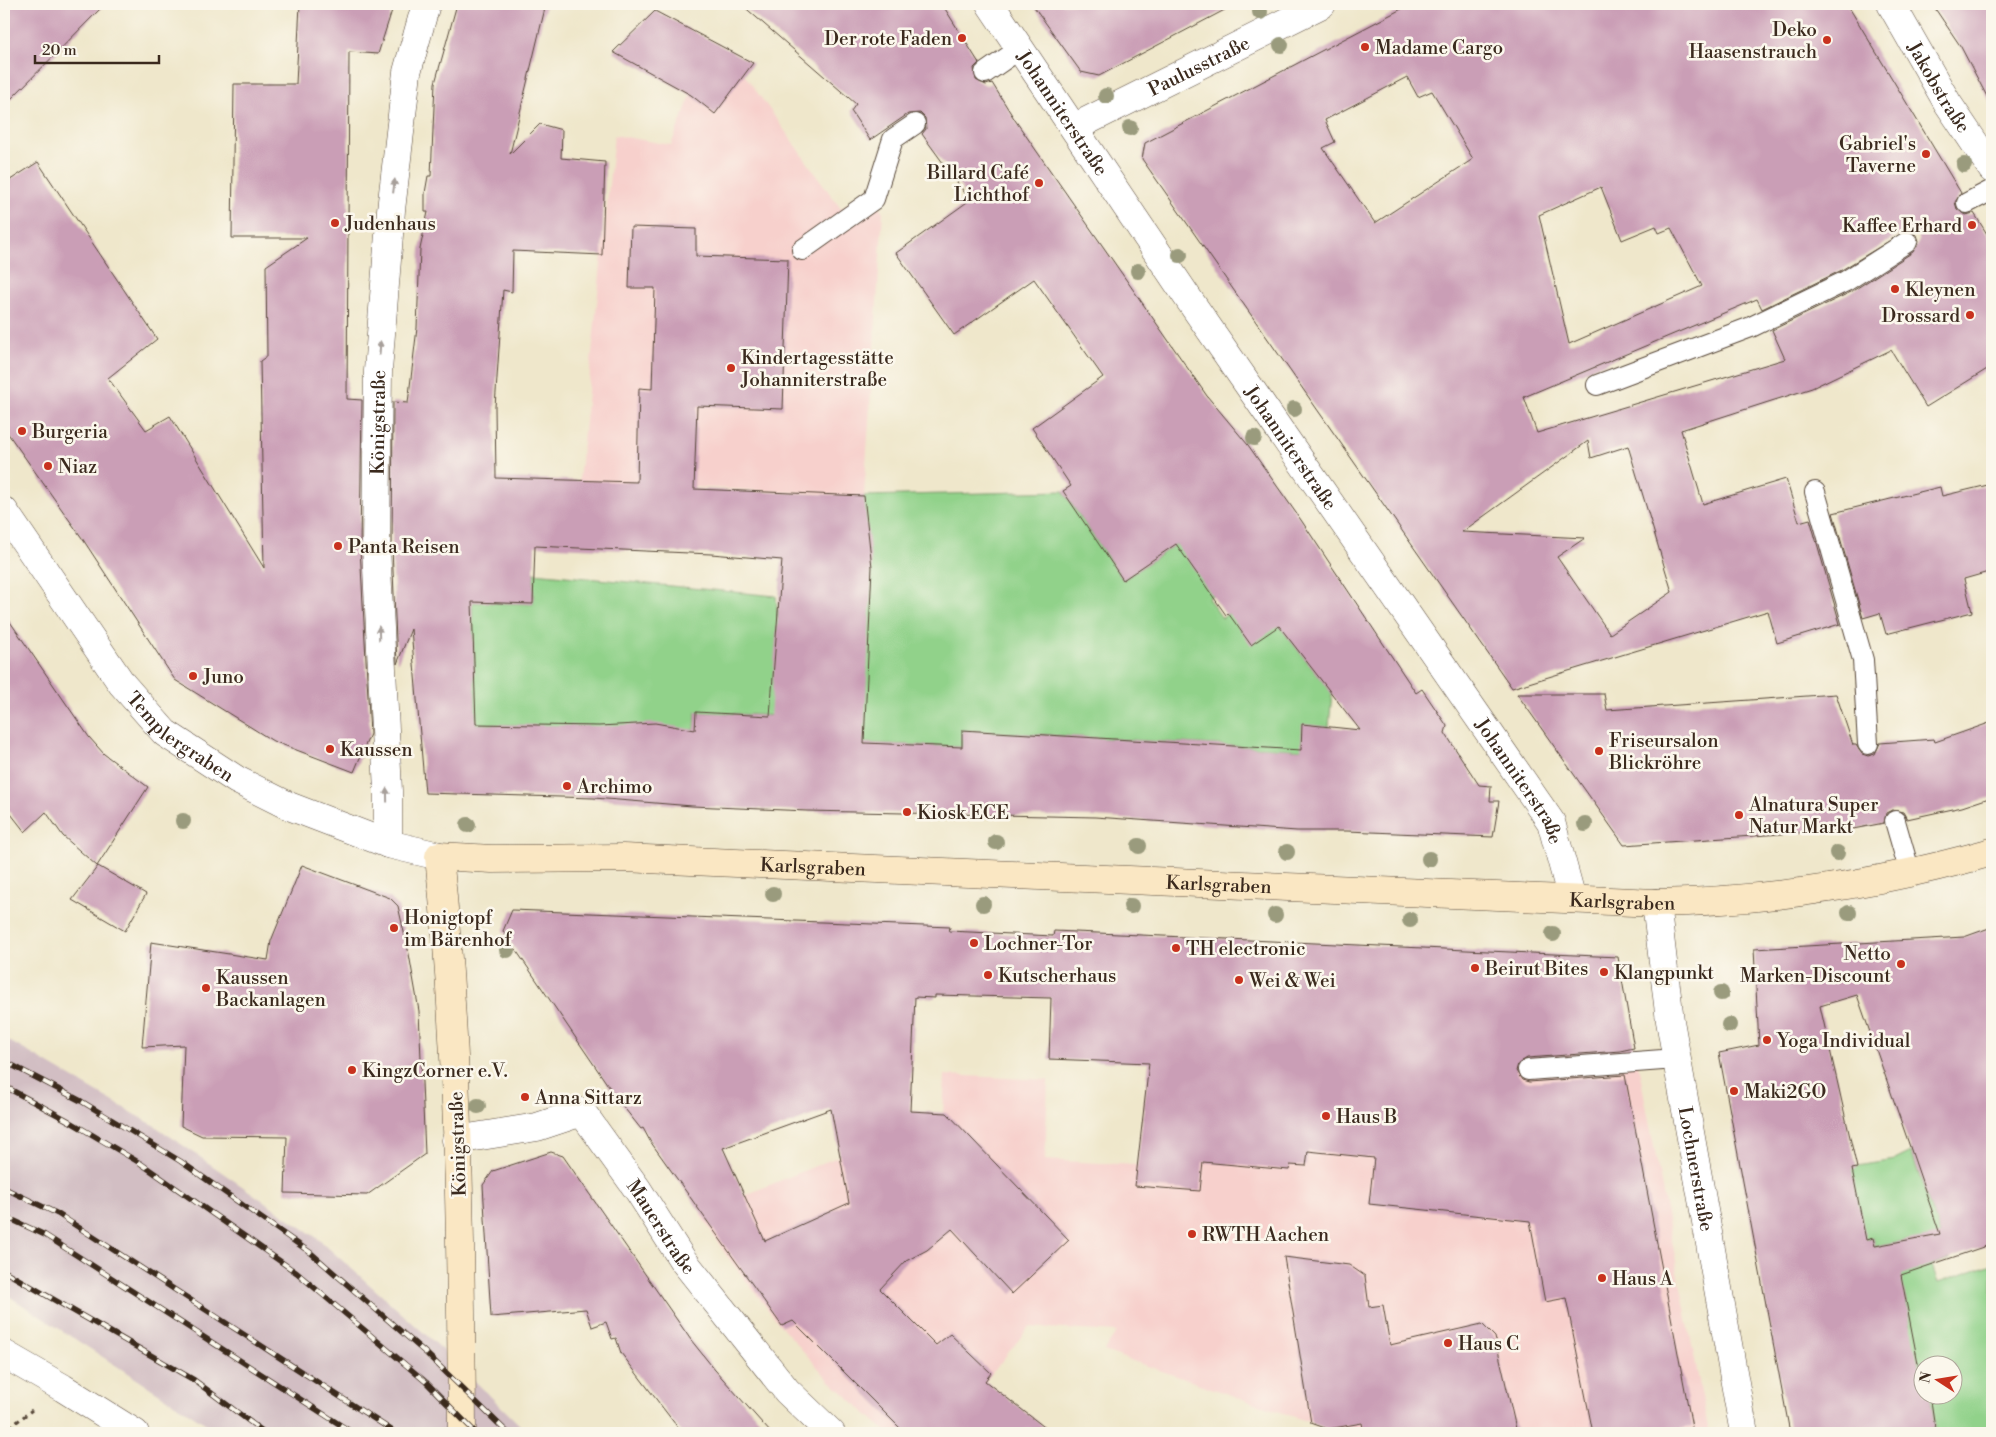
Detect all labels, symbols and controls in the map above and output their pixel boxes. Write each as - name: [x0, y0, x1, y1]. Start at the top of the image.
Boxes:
- place label: Deko Haasenstrauch: [1689, 18, 1817, 64]
- place label: Der rote Faden: [824, 27, 952, 51]
- street label: Paulusstraße: [1144, 31, 1254, 102]
- scale bar: [35, 32, 159, 64]
- marker: Der rote Faden: [956, 32, 968, 44]
- marker: Deko Haasenstrauch: [1821, 34, 1833, 46]
- place label: Madame Cargo: [1375, 36, 1503, 60]
- street label: Jakobstraße: [1901, 37, 1975, 138]
- text: 20 m: [42, 41, 77, 60]
- marker: Madame Cargo: [1359, 41, 1371, 53]
- street label: Johanniterstraße: [1011, 45, 1113, 181]
- place label: Gabriel's Taverne: [1839, 132, 1916, 178]
- marker: Gabriel's Taverne: [1920, 148, 1932, 160]
- place label: Billard Café Lichthof: [926, 161, 1030, 207]
- marker: Billard Café Lichthof: [1033, 177, 1045, 189]
- one-way arrow: [390, 178, 398, 194]
- place label: Judenhaus: [344, 212, 436, 236]
- place label: Kaffee Erhard: [1842, 214, 1962, 238]
- marker: Judenhaus: [329, 217, 341, 229]
- marker: Kaffee Erhard: [1966, 219, 1978, 231]
- place label: Kleynen: [1905, 278, 1975, 302]
- marker: Kleynen: [1889, 283, 1901, 295]
- place label: Drossard: [1881, 304, 1960, 328]
- marker: Drossard: [1964, 309, 1976, 321]
- one-way arrow: [376, 340, 384, 356]
- place label: Kindertagesstätte Johanniterstraße: [740, 346, 894, 392]
- marker: Kindertagesstätte Johanniterstraße: [725, 362, 737, 374]
- street label: Königstraße: [366, 370, 391, 475]
- street label: Johanniterstraße: [1238, 380, 1342, 515]
- place label: Burgeria: [31, 420, 108, 444]
- marker: Burgeria: [16, 425, 28, 437]
- place label: Niaz: [58, 455, 97, 479]
- marker: Niaz: [42, 460, 54, 472]
- place label: Panta Reisen: [348, 535, 460, 559]
- marker: Panta Reisen: [332, 540, 344, 552]
- one-way arrow: [375, 624, 383, 640]
- place label: Juno: [202, 665, 244, 689]
- marker: Juno: [187, 670, 199, 682]
- street label: Templergraben: [121, 687, 238, 788]
- street label: Johanniterstraße: [1469, 713, 1567, 847]
- place label: Friseursalon Blickröhre: [1608, 729, 1719, 775]
- place label: Kaussen: [340, 738, 413, 762]
- marker: Kaussen: [324, 743, 336, 755]
- marker: Friseursalon Blickröhre: [1593, 745, 1605, 757]
- place label: Archimo: [576, 775, 652, 799]
- marker: Archimo: [561, 780, 573, 792]
- one-way arrow: [383, 787, 391, 803]
- place label: Alnatura Super Natur Markt: [1748, 793, 1878, 839]
- place label: Kiosk ECE: [917, 801, 1009, 825]
- marker: Kiosk ECE: [901, 806, 913, 818]
- marker: Alnatura Super Natur Markt: [1733, 809, 1745, 821]
- street label: Karlsgraben: [760, 853, 866, 882]
- street label: Karlsgraben: [1165, 871, 1272, 899]
- street label: Karlsgraben: [1569, 888, 1676, 916]
- place label: Honigtopf im Bärenhof: [404, 906, 512, 952]
- marker: Honigtopf im Bärenhof: [388, 922, 400, 934]
- place label: Lochner-Tor: [984, 932, 1093, 956]
- marker: Lochner-Tor: [968, 937, 980, 949]
- place label: TH electronic: [1186, 937, 1306, 961]
- marker: TH electronic: [1170, 942, 1182, 954]
- place label: Netto Marken-Discount: [1740, 942, 1891, 988]
- place label: Beirut Bites: [1484, 957, 1588, 981]
- marker: Netto Marken-Discount: [1895, 958, 1907, 970]
- place label: Klangpunkt: [1614, 961, 1714, 985]
- marker: Beirut Bites: [1469, 962, 1481, 974]
- place label: Kutscherhaus: [998, 964, 1116, 988]
- place label: Kaussen Backanlagen: [215, 966, 326, 1012]
- marker: Klangpunkt: [1598, 966, 1610, 978]
- marker: Kutscherhaus: [982, 969, 994, 981]
- place label: Wei & Wei: [1248, 969, 1336, 993]
- marker: Wei & Wei: [1233, 974, 1245, 986]
- marker: Kaussen Backanlagen: [200, 982, 212, 994]
- place label: Yoga Individual: [1776, 1029, 1911, 1053]
- marker: Yoga Individual: [1761, 1034, 1773, 1046]
- place label: KingzCorner e.V.: [362, 1059, 508, 1083]
- marker: KingzCorner e.V.: [346, 1064, 358, 1076]
- place label: Maki2GO: [1744, 1080, 1826, 1104]
- marker: Maki2GO: [1728, 1085, 1740, 1097]
- place label: Anna Sittarz: [534, 1086, 642, 1110]
- street label: Königstraße: [444, 1091, 472, 1197]
- marker: Anna Sittarz: [519, 1091, 531, 1103]
- place label: Haus B: [1336, 1105, 1397, 1129]
- street label: Lochnerstraße: [1673, 1105, 1719, 1233]
- marker: Haus B: [1320, 1110, 1332, 1122]
- street label: Mauerstraße: [621, 1175, 700, 1279]
- place label: RWTH Aachen: [1202, 1223, 1329, 1247]
- marker: RWTH Aachen: [1186, 1228, 1198, 1240]
- place label: Haus A: [1612, 1267, 1674, 1291]
- marker: Haus A: [1596, 1272, 1608, 1284]
- place label: Haus C: [1458, 1332, 1519, 1356]
- marker: Haus C: [1442, 1337, 1454, 1349]
- north arrow: [1914, 1354, 1964, 1404]
- text: N: [1916, 1370, 1936, 1385]

